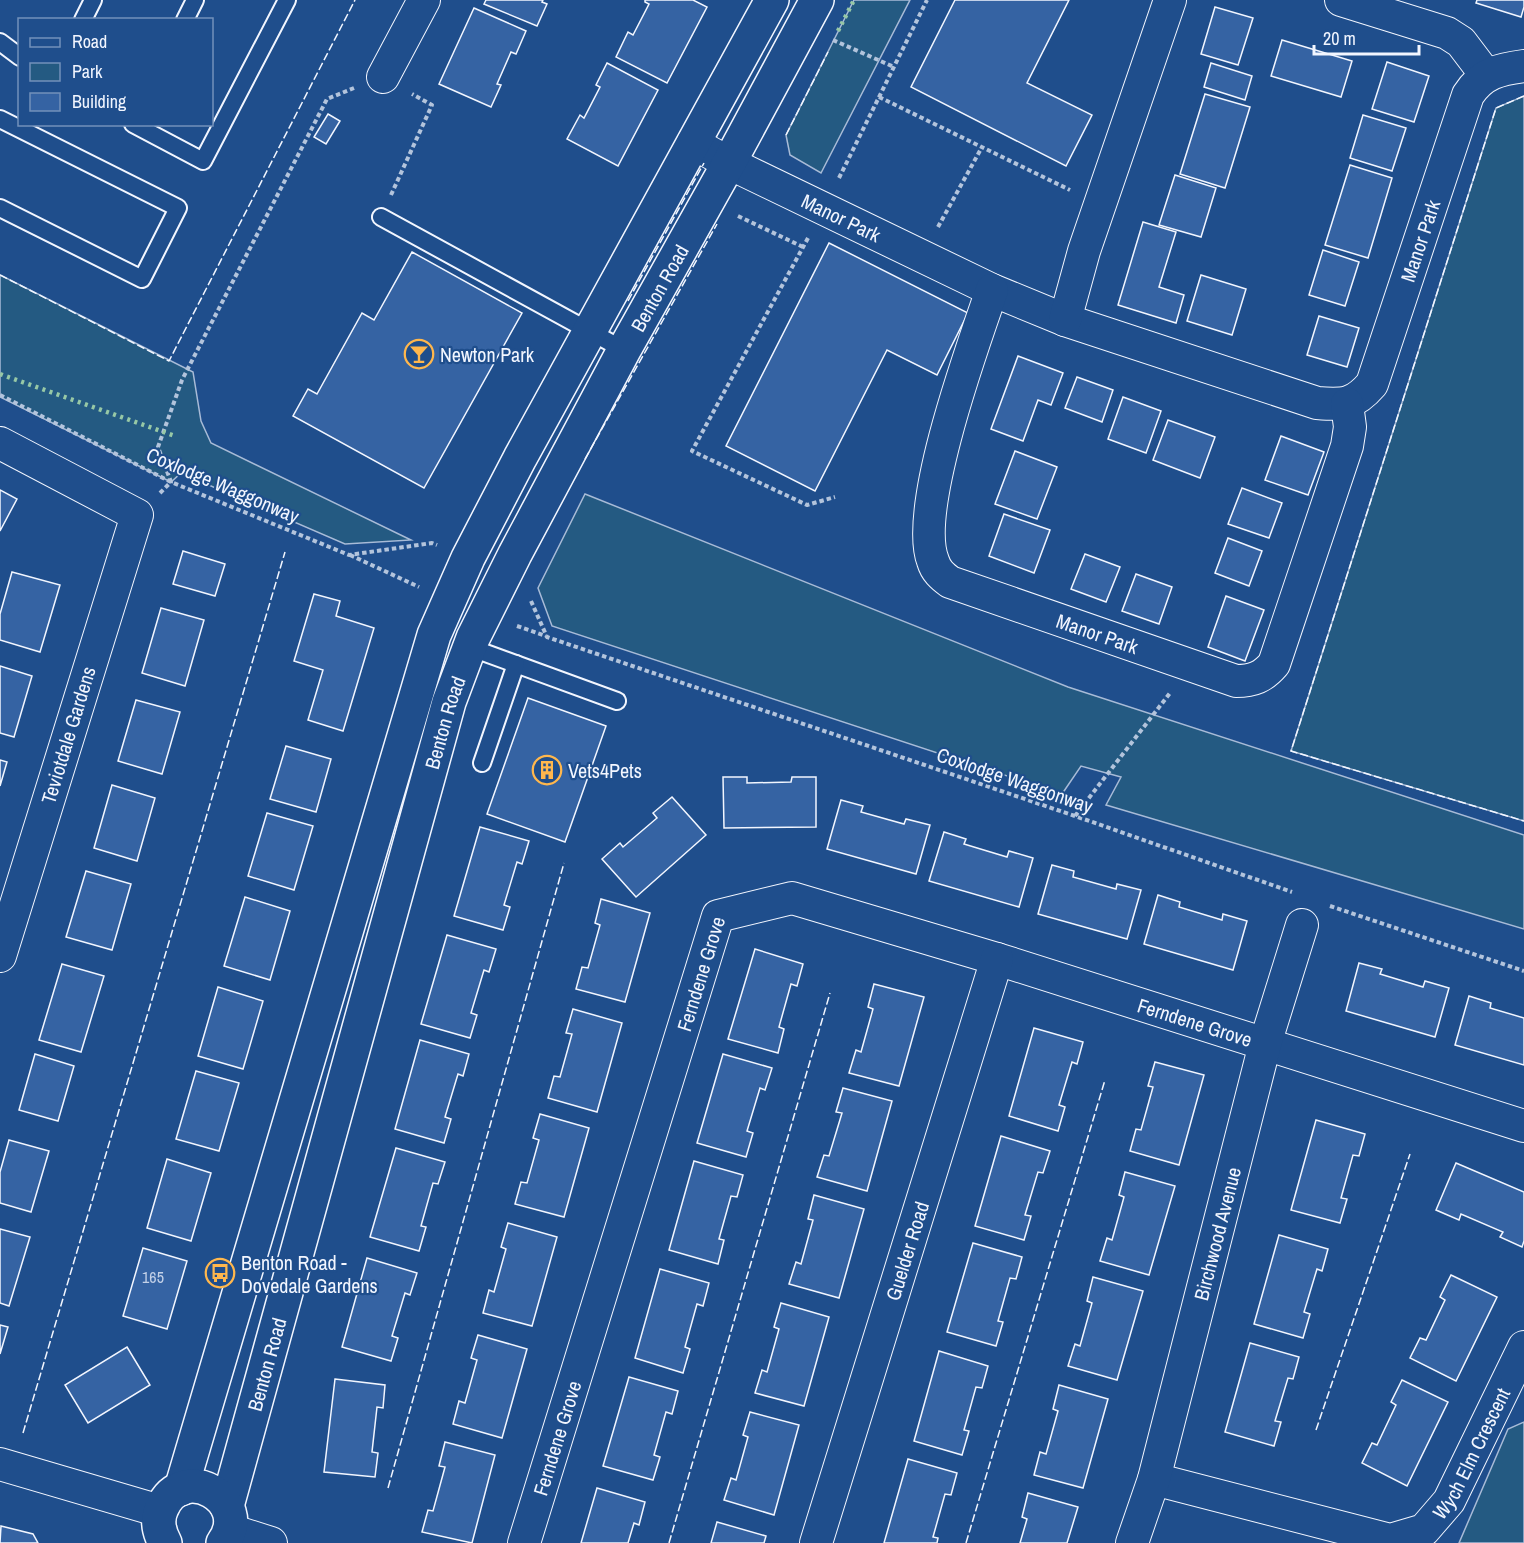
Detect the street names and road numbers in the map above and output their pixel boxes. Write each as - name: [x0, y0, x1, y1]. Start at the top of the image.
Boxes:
- street label: Manor Park: [797, 187, 886, 248]
- street label: Manor Park: [1393, 196, 1446, 285]
- street label: Benton Road: [624, 239, 694, 336]
- street label: Coxlodge Waggonway: [142, 441, 304, 530]
- street label: Manor Park: [1053, 606, 1143, 660]
- street label: Teviotdale Gardens: [34, 663, 102, 807]
- street label: Benton Road: [418, 672, 471, 772]
- street label: Coxlodge Waggonway: [933, 741, 1097, 820]
- street label: Ferndene Grove: [670, 913, 731, 1034]
- street label: Ferndene Grove: [1134, 991, 1256, 1053]
- street label: Birchwood Avenue: [1187, 1164, 1247, 1303]
- street label: Guelder Road: [879, 1198, 935, 1304]
- street label: Benton Road: [240, 1315, 292, 1414]
- street label: Ferndene Grove: [526, 1377, 587, 1499]
- street label: Wych Elm Crescent: [1426, 1383, 1516, 1525]

